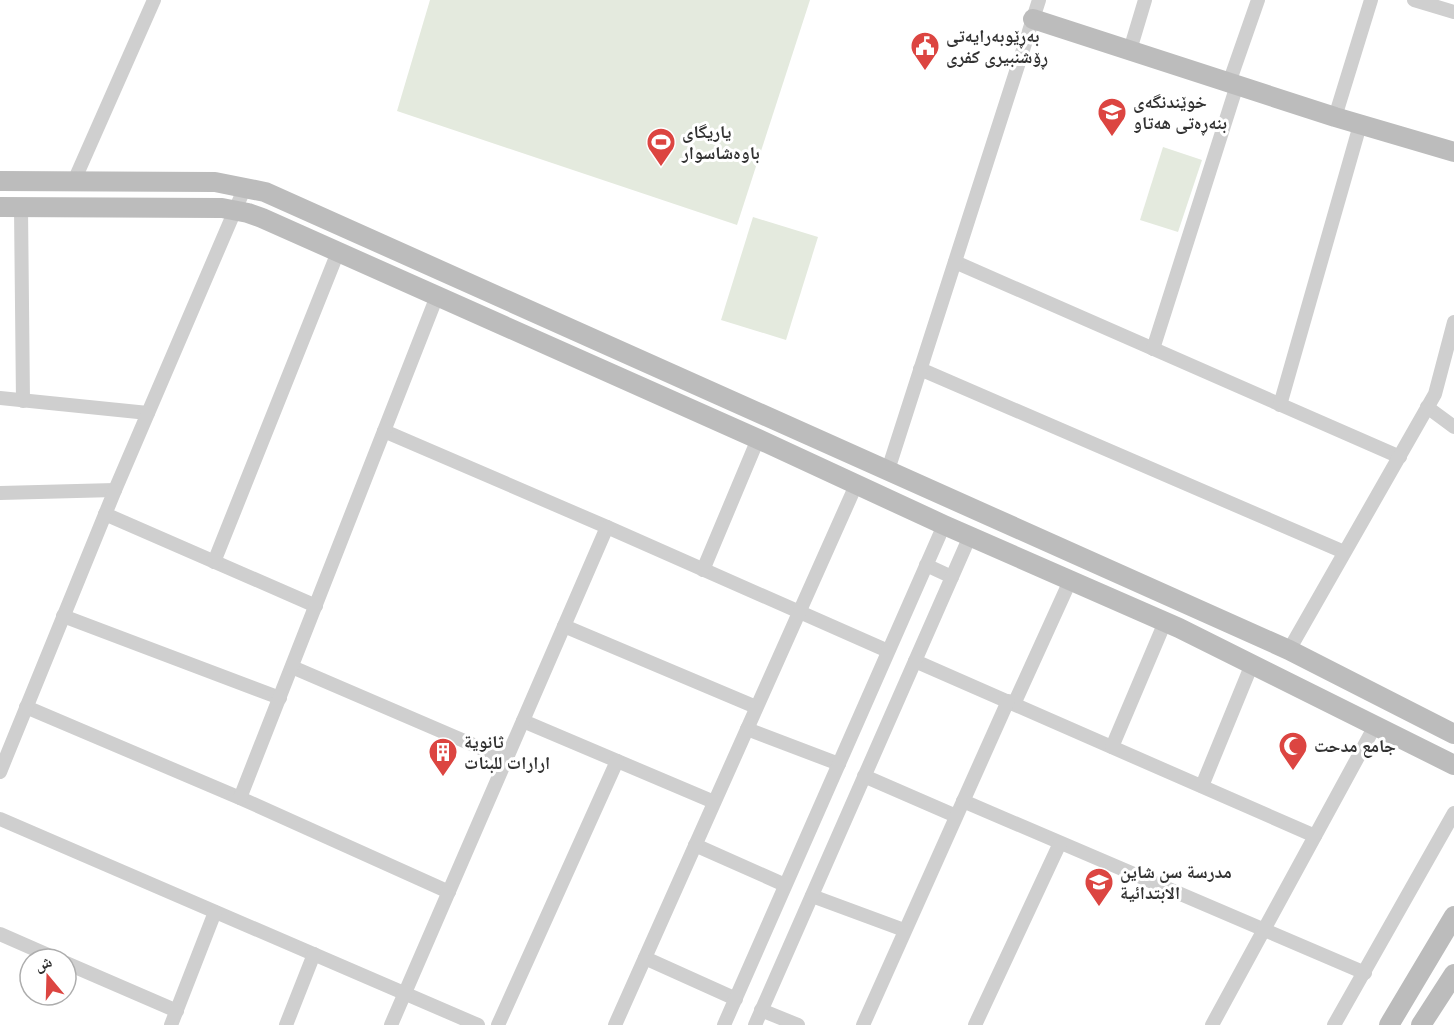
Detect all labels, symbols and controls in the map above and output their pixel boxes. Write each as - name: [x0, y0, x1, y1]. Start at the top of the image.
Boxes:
- place label: بەڕێوبەرایەتی ڕۆشنبیری کفری: [946, 25, 1048, 70]
- public building icon: بەڕێوبەرایەتی ڕۆشنبیری کفری: [909, 30, 941, 72]
- place label: خوێندنگەی بنەڕەتی هەتاو: [1133, 91, 1227, 136]
- school or university icon: خوێندنگەی بنەڕەتی هەتاو: [1096, 96, 1128, 138]
- place label: یاریگای باوەشاسوار: [681, 121, 760, 164]
- sports icon: یاریگای باوەشاسوار: [645, 126, 677, 168]
- mosque icon: جامع مدحت: [1277, 730, 1309, 772]
- place label: ثانوية ارارات للبنات: [464, 731, 550, 774]
- place label: جامع مدحت: [1314, 735, 1396, 758]
- building icon: ثانوية ارارات للبنات: [427, 736, 459, 778]
- place label: مدرسة سن شاين الابتدائية: [1120, 861, 1232, 904]
- school or university icon: مدرسة سن شاين الابتدائية: [1083, 866, 1115, 908]
- north arrow: [18, 947, 78, 1007]
- text: ش: [32, 952, 54, 975]

